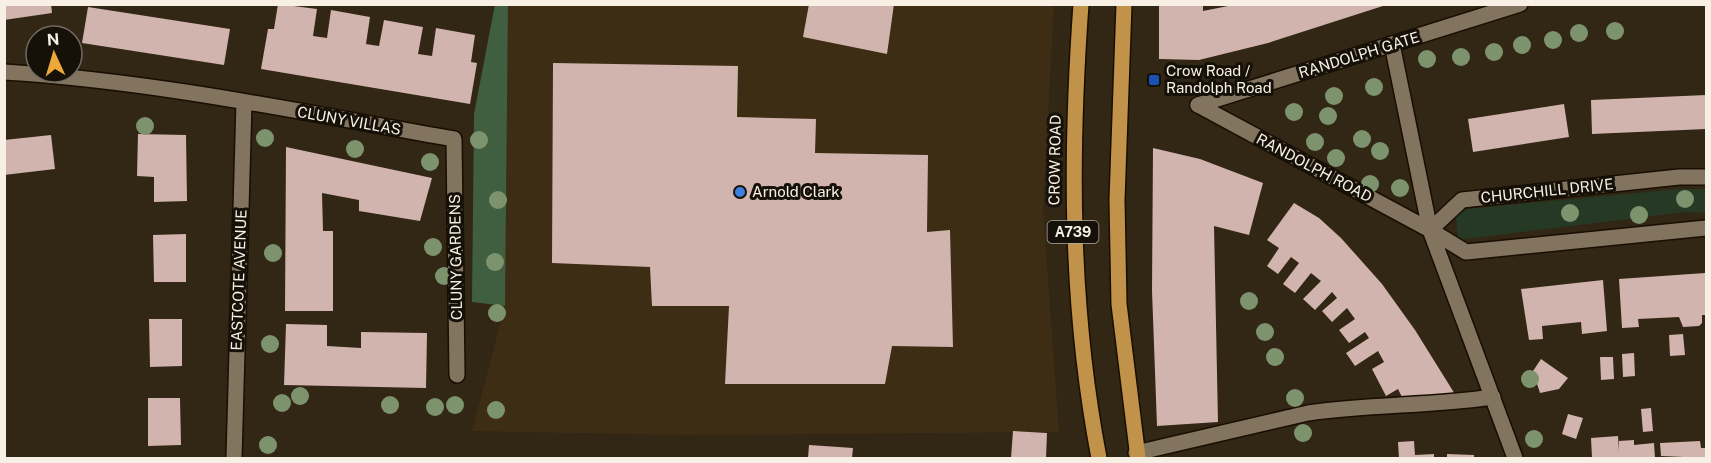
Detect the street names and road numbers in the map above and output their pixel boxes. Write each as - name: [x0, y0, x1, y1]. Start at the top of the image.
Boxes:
- street label: RANDOLPH GATE: [1296, 28, 1421, 81]
- street label: CLUNY VILLAS: [296, 103, 402, 138]
- street label: CROW ROAD: [1045, 115, 1064, 205]
- street label: RANDOLPH ROAD: [1254, 130, 1375, 205]
- street label: CHURCHILL DRIVE: [1480, 175, 1614, 206]
- street label: CLUNY GARDENS: [446, 194, 465, 320]
- street label: EASTCOTE AVENUE: [228, 209, 249, 351]
- road number: A739: [1048, 221, 1098, 243]

